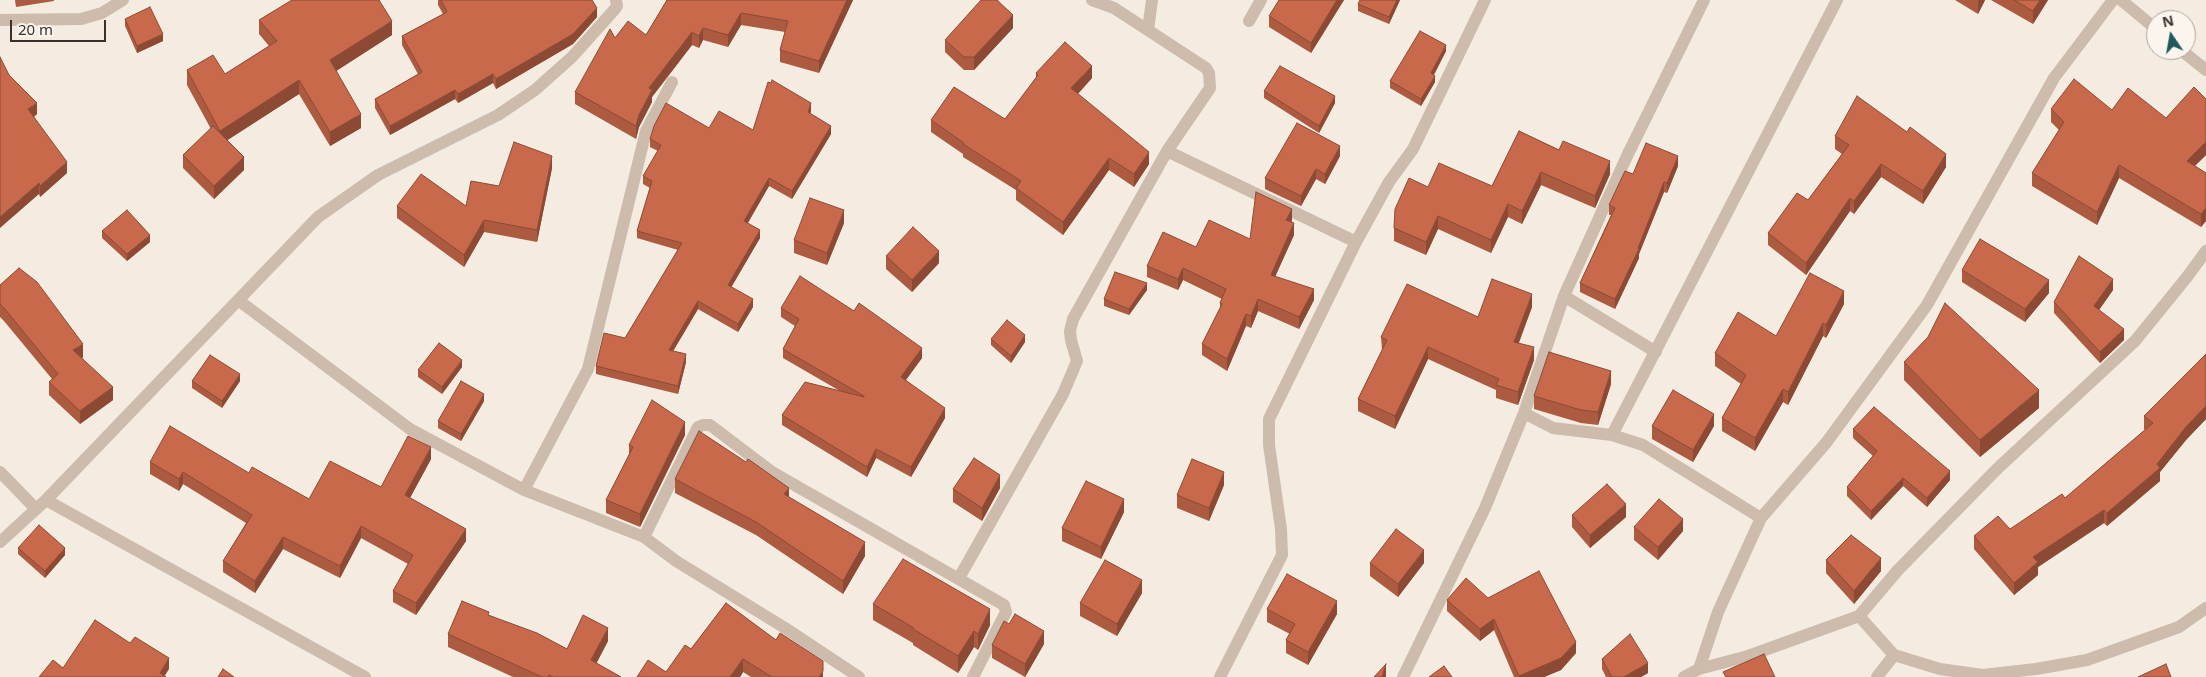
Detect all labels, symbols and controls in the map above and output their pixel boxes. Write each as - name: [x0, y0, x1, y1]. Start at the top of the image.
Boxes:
- scale bar: [12, 10, 109, 42]
- north arrow: [2146, 10, 2196, 60]
- text: N: [2160, 10, 2176, 31]
- text: 20 m: [18, 19, 53, 39]

